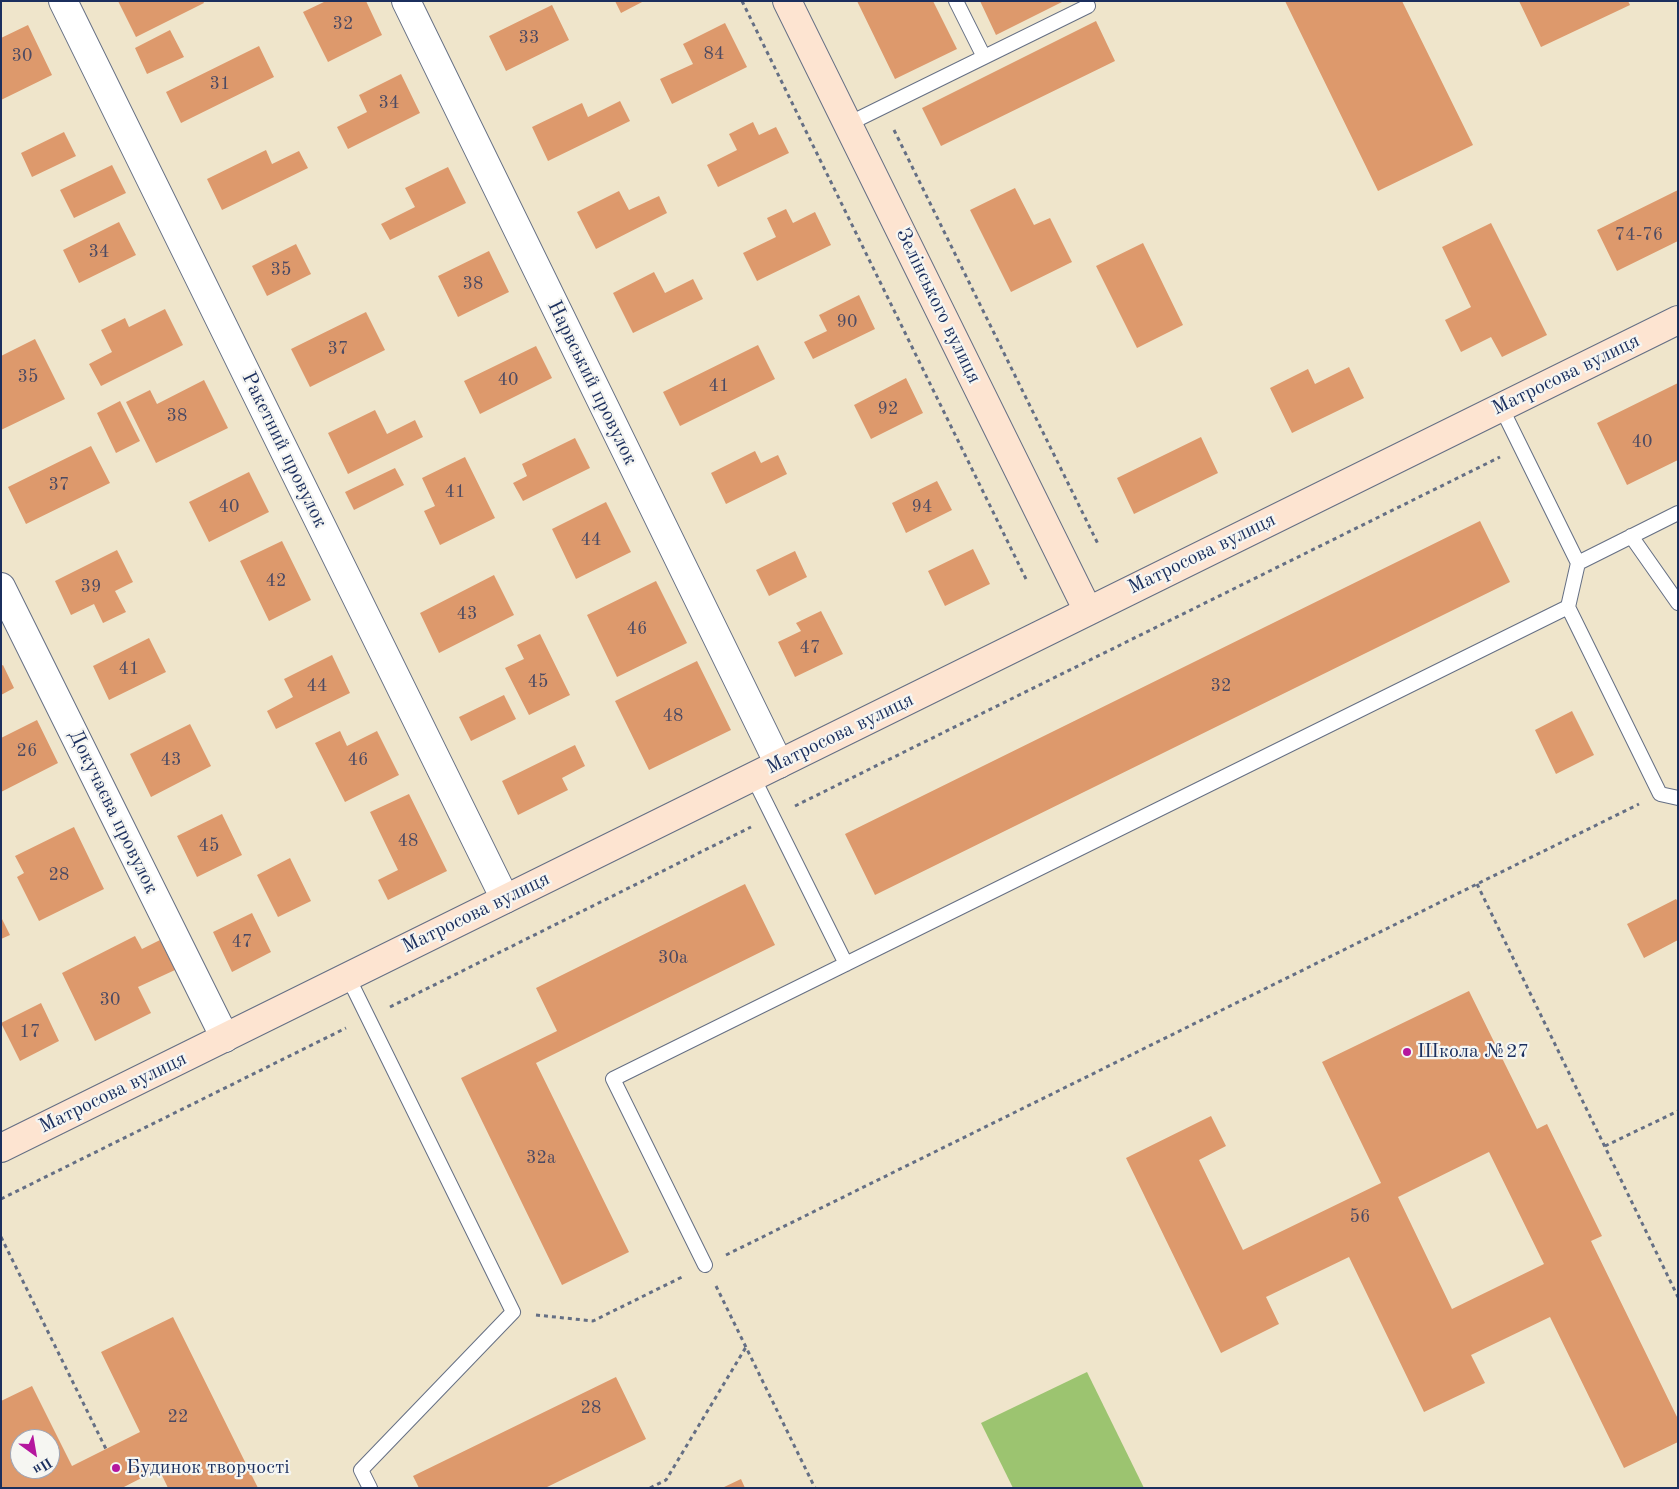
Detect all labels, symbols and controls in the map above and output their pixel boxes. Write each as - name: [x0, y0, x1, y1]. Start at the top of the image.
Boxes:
- house number: 32: [333, 13, 353, 35]
- house number: 33: [519, 27, 539, 49]
- house number: 84: [704, 43, 724, 65]
- house number: 30: [12, 45, 32, 67]
- house number: 31: [210, 73, 230, 95]
- house number: 34: [379, 92, 399, 114]
- house number: 74-76: [1615, 224, 1663, 246]
- street label: Зелінського вулиця: [890, 225, 986, 387]
- house number: 34: [89, 241, 109, 263]
- house number: 35: [271, 259, 291, 281]
- house number: 38: [463, 273, 483, 295]
- street label: Нарвський провулок: [542, 297, 642, 469]
- house number: 90: [837, 311, 857, 333]
- street label: Матросова вулиця: [1488, 329, 1644, 421]
- house number: 37: [328, 338, 348, 360]
- house number: 35: [18, 366, 38, 388]
- street label: Ракетний провулок: [236, 368, 332, 532]
- house number: 40: [498, 369, 518, 391]
- house number: 41: [709, 375, 729, 397]
- house number: 92: [878, 398, 898, 420]
- house number: 38: [167, 405, 187, 427]
- house number: 40: [1632, 431, 1652, 453]
- house number: 37: [49, 474, 69, 496]
- house number: 41: [445, 481, 465, 503]
- house number: 40: [219, 496, 239, 518]
- house number: 94: [912, 496, 932, 518]
- street label: Матросова вулиця: [1124, 508, 1280, 600]
- house number: 44: [581, 529, 601, 551]
- house number: 42: [266, 570, 286, 592]
- house number: 39: [81, 576, 101, 598]
- house number: 43: [457, 603, 477, 625]
- house number: 46: [627, 618, 647, 640]
- house number: 47: [800, 637, 820, 659]
- house number: 41: [119, 658, 139, 680]
- house number: 45: [528, 671, 548, 693]
- house number: 44: [307, 675, 327, 697]
- house number: 32: [1211, 675, 1231, 697]
- street label: Матросова вулиця: [762, 688, 918, 780]
- house number: 48: [663, 705, 683, 727]
- street label: Докучаєва провулок: [63, 726, 163, 898]
- house number: 26: [17, 740, 37, 762]
- house number: 43: [161, 749, 181, 771]
- house number: 46: [348, 749, 368, 771]
- house number: 48: [398, 830, 418, 852]
- house number: 45: [199, 835, 219, 857]
- house number: 28: [49, 864, 69, 886]
- street label: Матросова вулиця: [398, 867, 554, 959]
- house number: 47: [232, 931, 252, 953]
- house number: 30а: [658, 947, 688, 969]
- house number: 30: [100, 989, 120, 1011]
- house number: 17: [20, 1021, 40, 1043]
- place label: Школа №27: [1417, 1040, 1529, 1064]
- marker: Школа №27: [1401, 1046, 1413, 1058]
- street label: Матросова вулиця: [35, 1047, 191, 1139]
- house number: 32а: [526, 1147, 556, 1169]
- house number: 56: [1350, 1206, 1370, 1228]
- house number: 28: [581, 1397, 601, 1419]
- house number: 22: [168, 1406, 188, 1428]
- north arrow: [10, 1429, 60, 1479]
- text: Пн: [31, 1455, 54, 1477]
- place label: Будинок творчості: [126, 1456, 290, 1480]
- marker: Будинок творчості: [110, 1462, 122, 1474]

